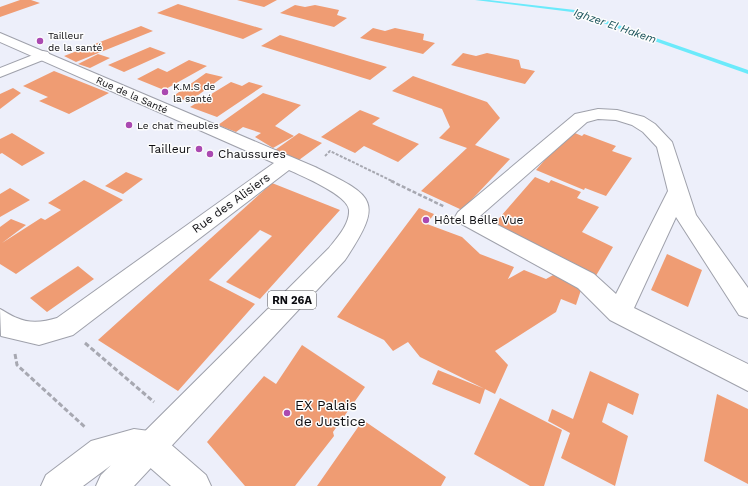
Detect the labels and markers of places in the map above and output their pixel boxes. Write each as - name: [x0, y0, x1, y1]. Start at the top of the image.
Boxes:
- place label: Tailleur de la santé: [48, 30, 103, 53]
- marker: Tailleur de la santé: [35, 36, 45, 46]
- place label: K.M.S de la santé: [173, 81, 216, 104]
- marker: K.M.S de la santé: [160, 87, 170, 97]
- marker: Le chat meubles: [124, 120, 134, 130]
- place label: Le chat meubles: [137, 120, 219, 131]
- place label: Tailleur: [148, 142, 191, 156]
- marker: Tailleur: [194, 144, 204, 154]
- place label: Chaussures: [218, 147, 286, 161]
- marker: Chaussures: [205, 149, 215, 159]
- place label: Hôtel Belle Vue: [434, 213, 524, 227]
- marker: Hôtel Belle Vue: [421, 215, 431, 225]
- place label: EX Palais de Justice: [295, 397, 366, 429]
- marker: EX Palais de Justice: [282, 408, 292, 418]

